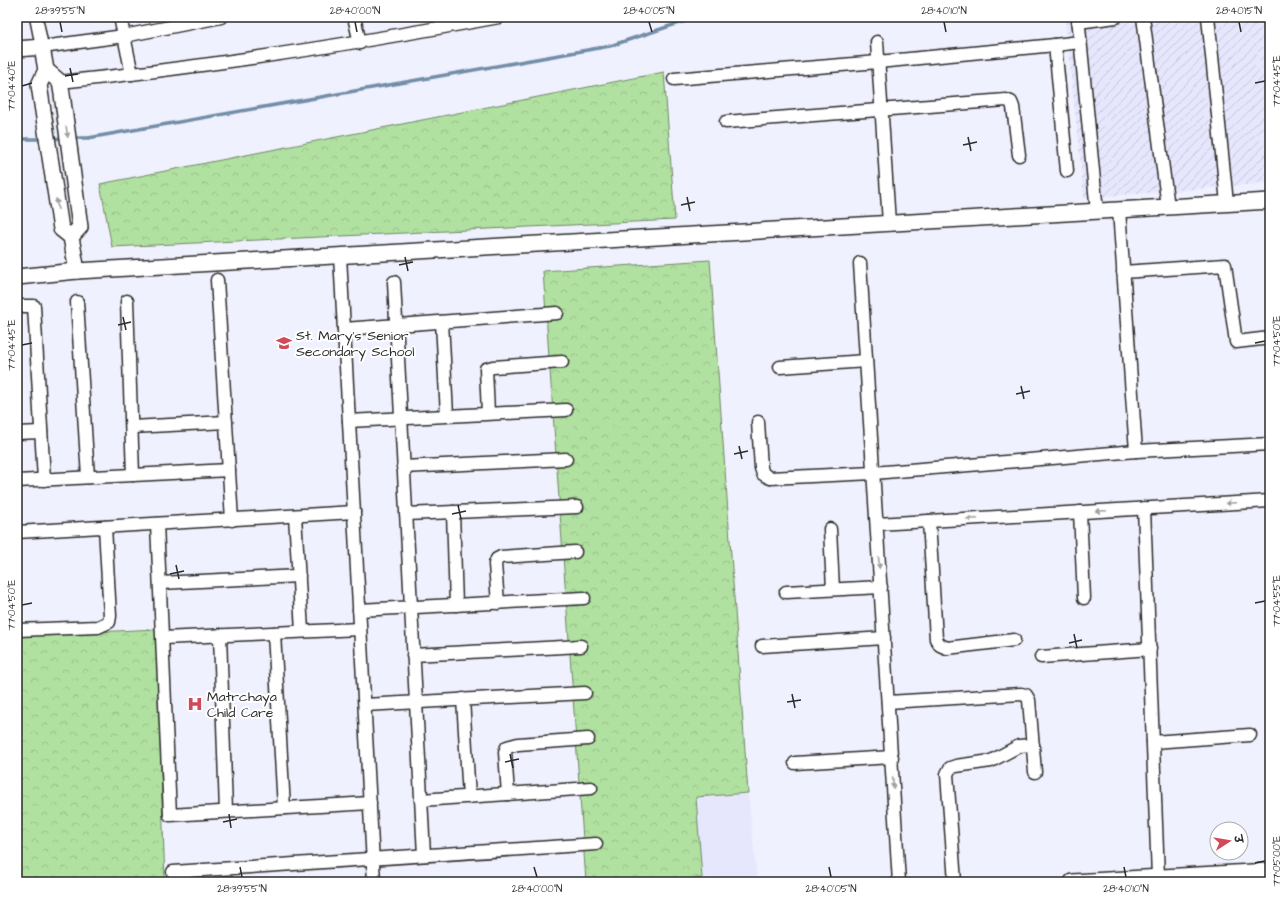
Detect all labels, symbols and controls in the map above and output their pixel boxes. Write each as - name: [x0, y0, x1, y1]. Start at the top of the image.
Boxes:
- text: 28°39'55"N: [35, 4, 85, 18]
- text: 28°40'00"N: [330, 4, 380, 18]
- text: 28°40'05"N: [623, 4, 675, 18]
- text: 28°40'10"N: [921, 4, 967, 18]
- text: 28°40'15"N: [1216, 4, 1262, 18]
- text: 77°04'45"E: [1270, 55, 1284, 107]
- text: 77°04'40"E: [5, 61, 19, 111]
- one-way arrow: [65, 126, 71, 138]
- one-way arrow: [54, 197, 60, 210]
- text: 77°04'50"E: [1270, 315, 1284, 366]
- text: 77°04'45"E: [5, 319, 19, 371]
- place label: St. Mary's Senior Secondary School: [296, 326, 414, 362]
- school or university icon: St. Mary's Senior Secondary School: [275, 334, 293, 352]
- one-way arrow: [1225, 500, 1237, 507]
- one-way arrow: [1094, 508, 1107, 514]
- one-way arrow: [966, 515, 978, 522]
- one-way arrow: [876, 557, 883, 569]
- text: 77°04'55"E: [1270, 575, 1284, 627]
- text: 77°04'50"E: [5, 579, 19, 630]
- place label: Matrchaya Child Care: [207, 687, 277, 723]
- hospital icon: Matrchaya Child Care: [186, 695, 204, 713]
- one-way arrow: [890, 777, 897, 789]
- north arrow: [1209, 821, 1249, 861]
- text: उ: [1230, 833, 1247, 846]
- text: 77°05'00"E: [1270, 836, 1284, 886]
- text: 28°39'55"N: [217, 882, 267, 896]
- text: 28°40'00"N: [512, 882, 562, 896]
- text: 28°40'05"N: [805, 882, 857, 896]
- text: 28°40'10"N: [1103, 882, 1149, 896]

